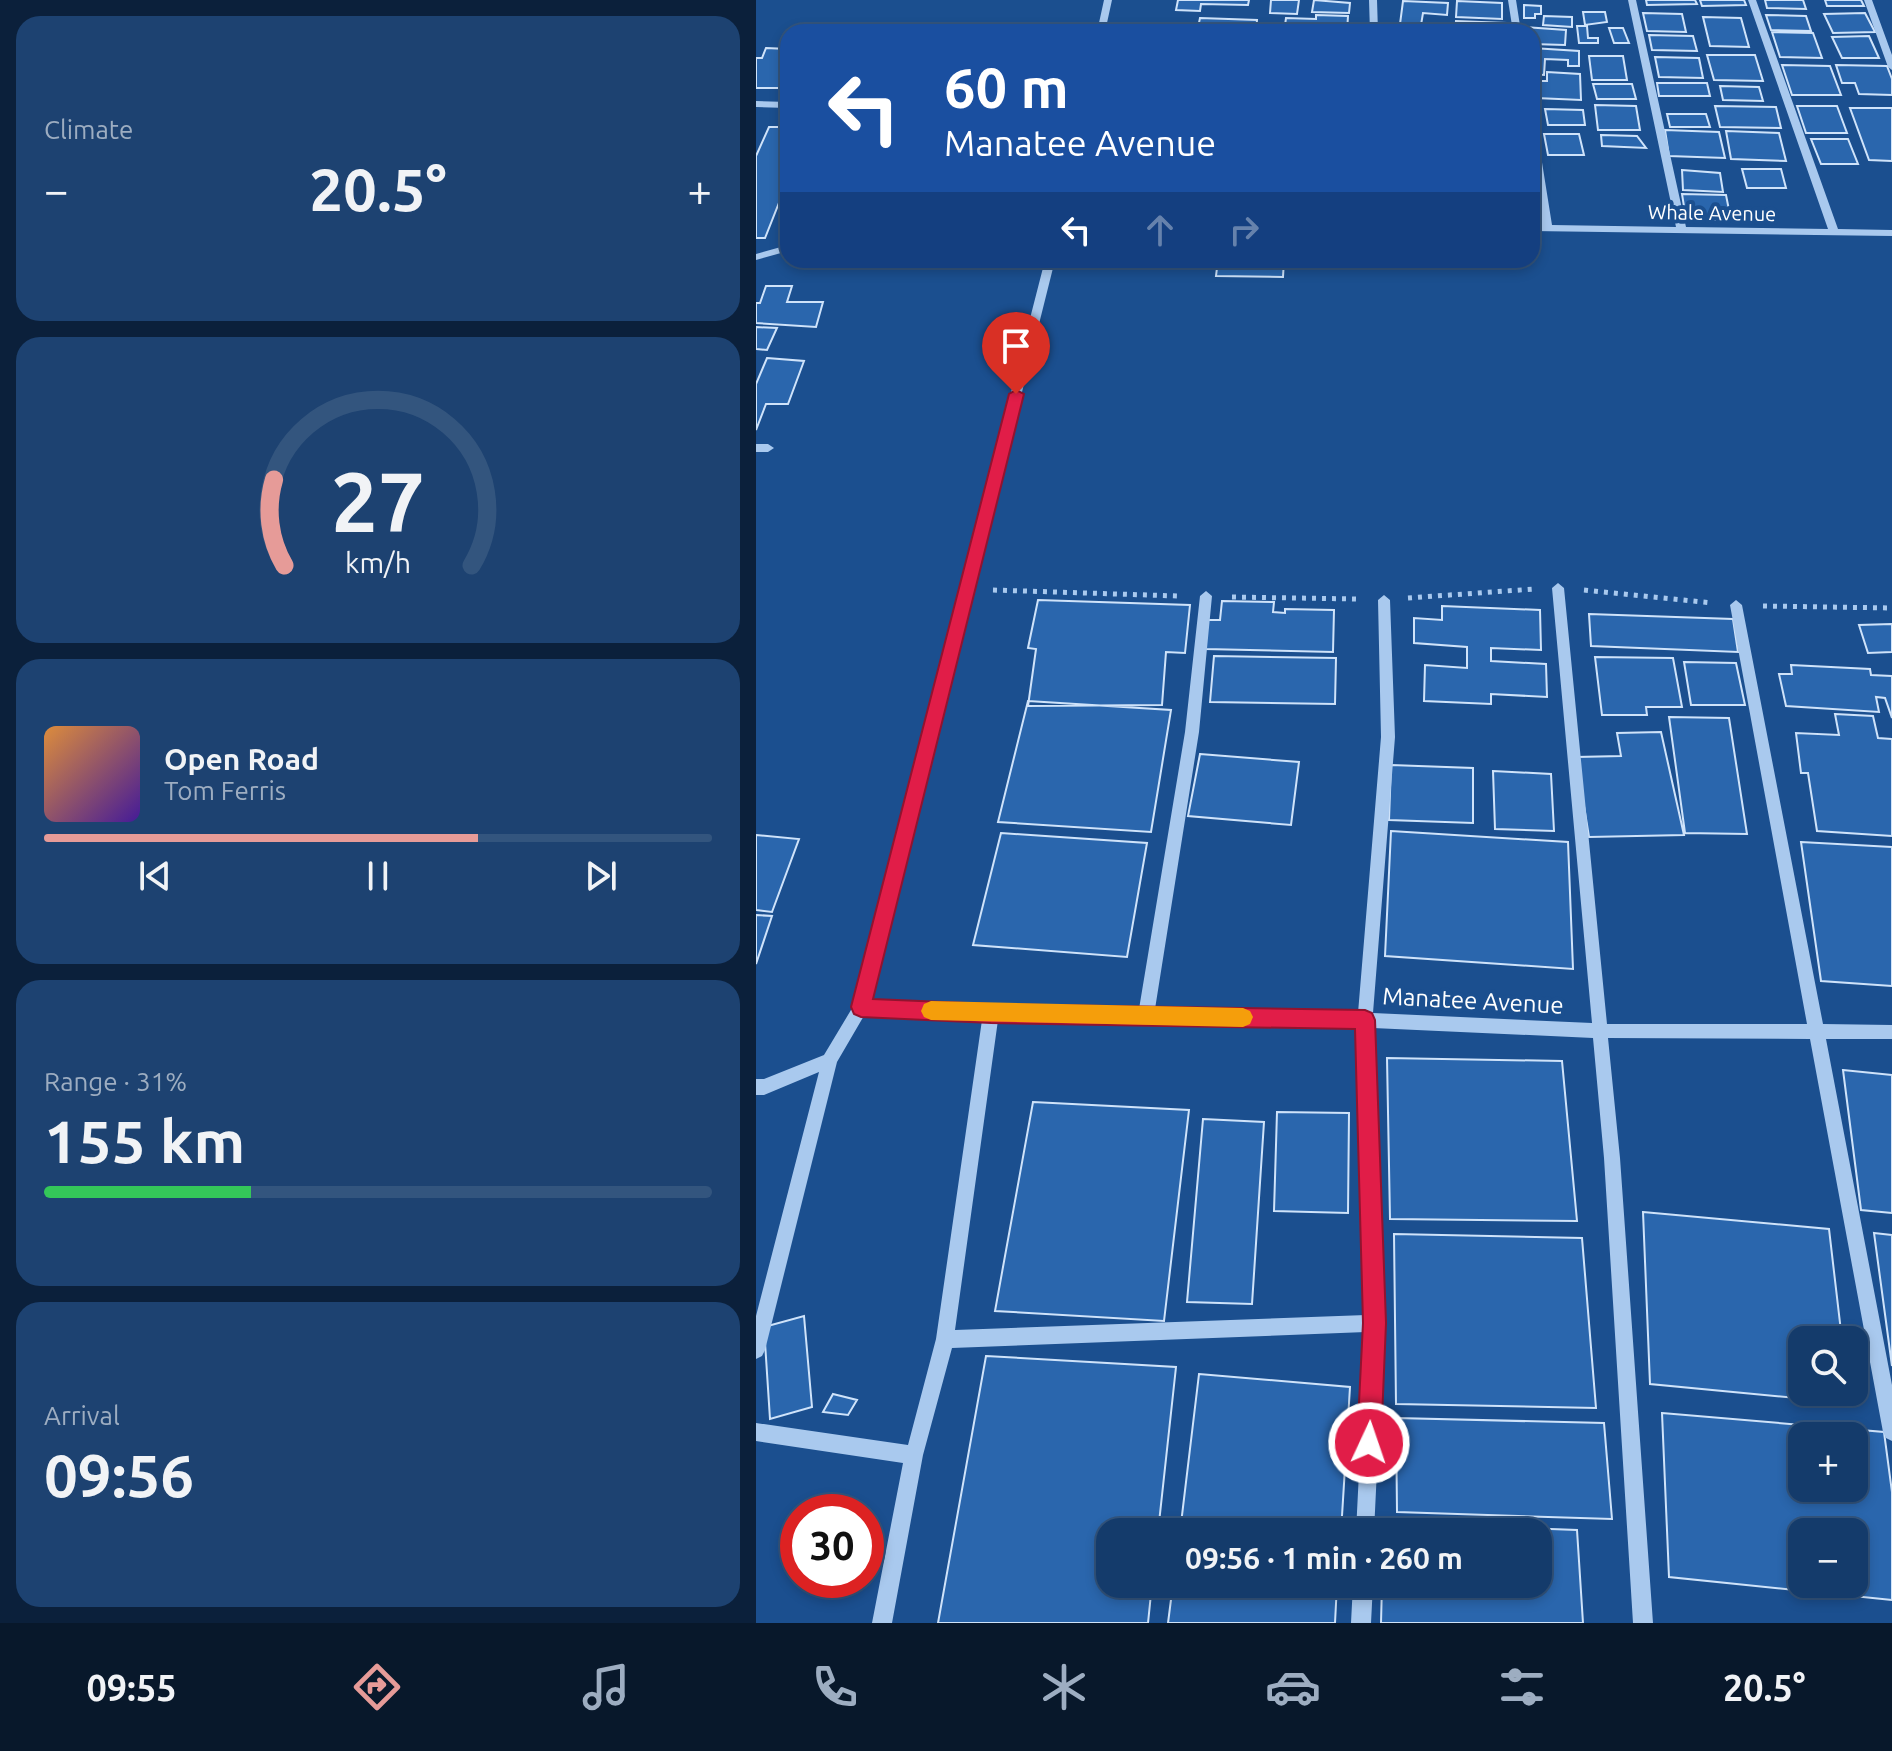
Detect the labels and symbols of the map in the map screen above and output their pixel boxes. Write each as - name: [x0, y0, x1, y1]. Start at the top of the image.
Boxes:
- street label: Whale Avenue: [1648, 200, 1776, 225]
- pin: [982, 312, 1050, 394]
- street label: Manatee Avenue: [1382, 982, 1564, 1019]
- position arrow: [1327, 1401, 1411, 1485]
- speed limit sign: 30: [780, 1494, 884, 1598]

